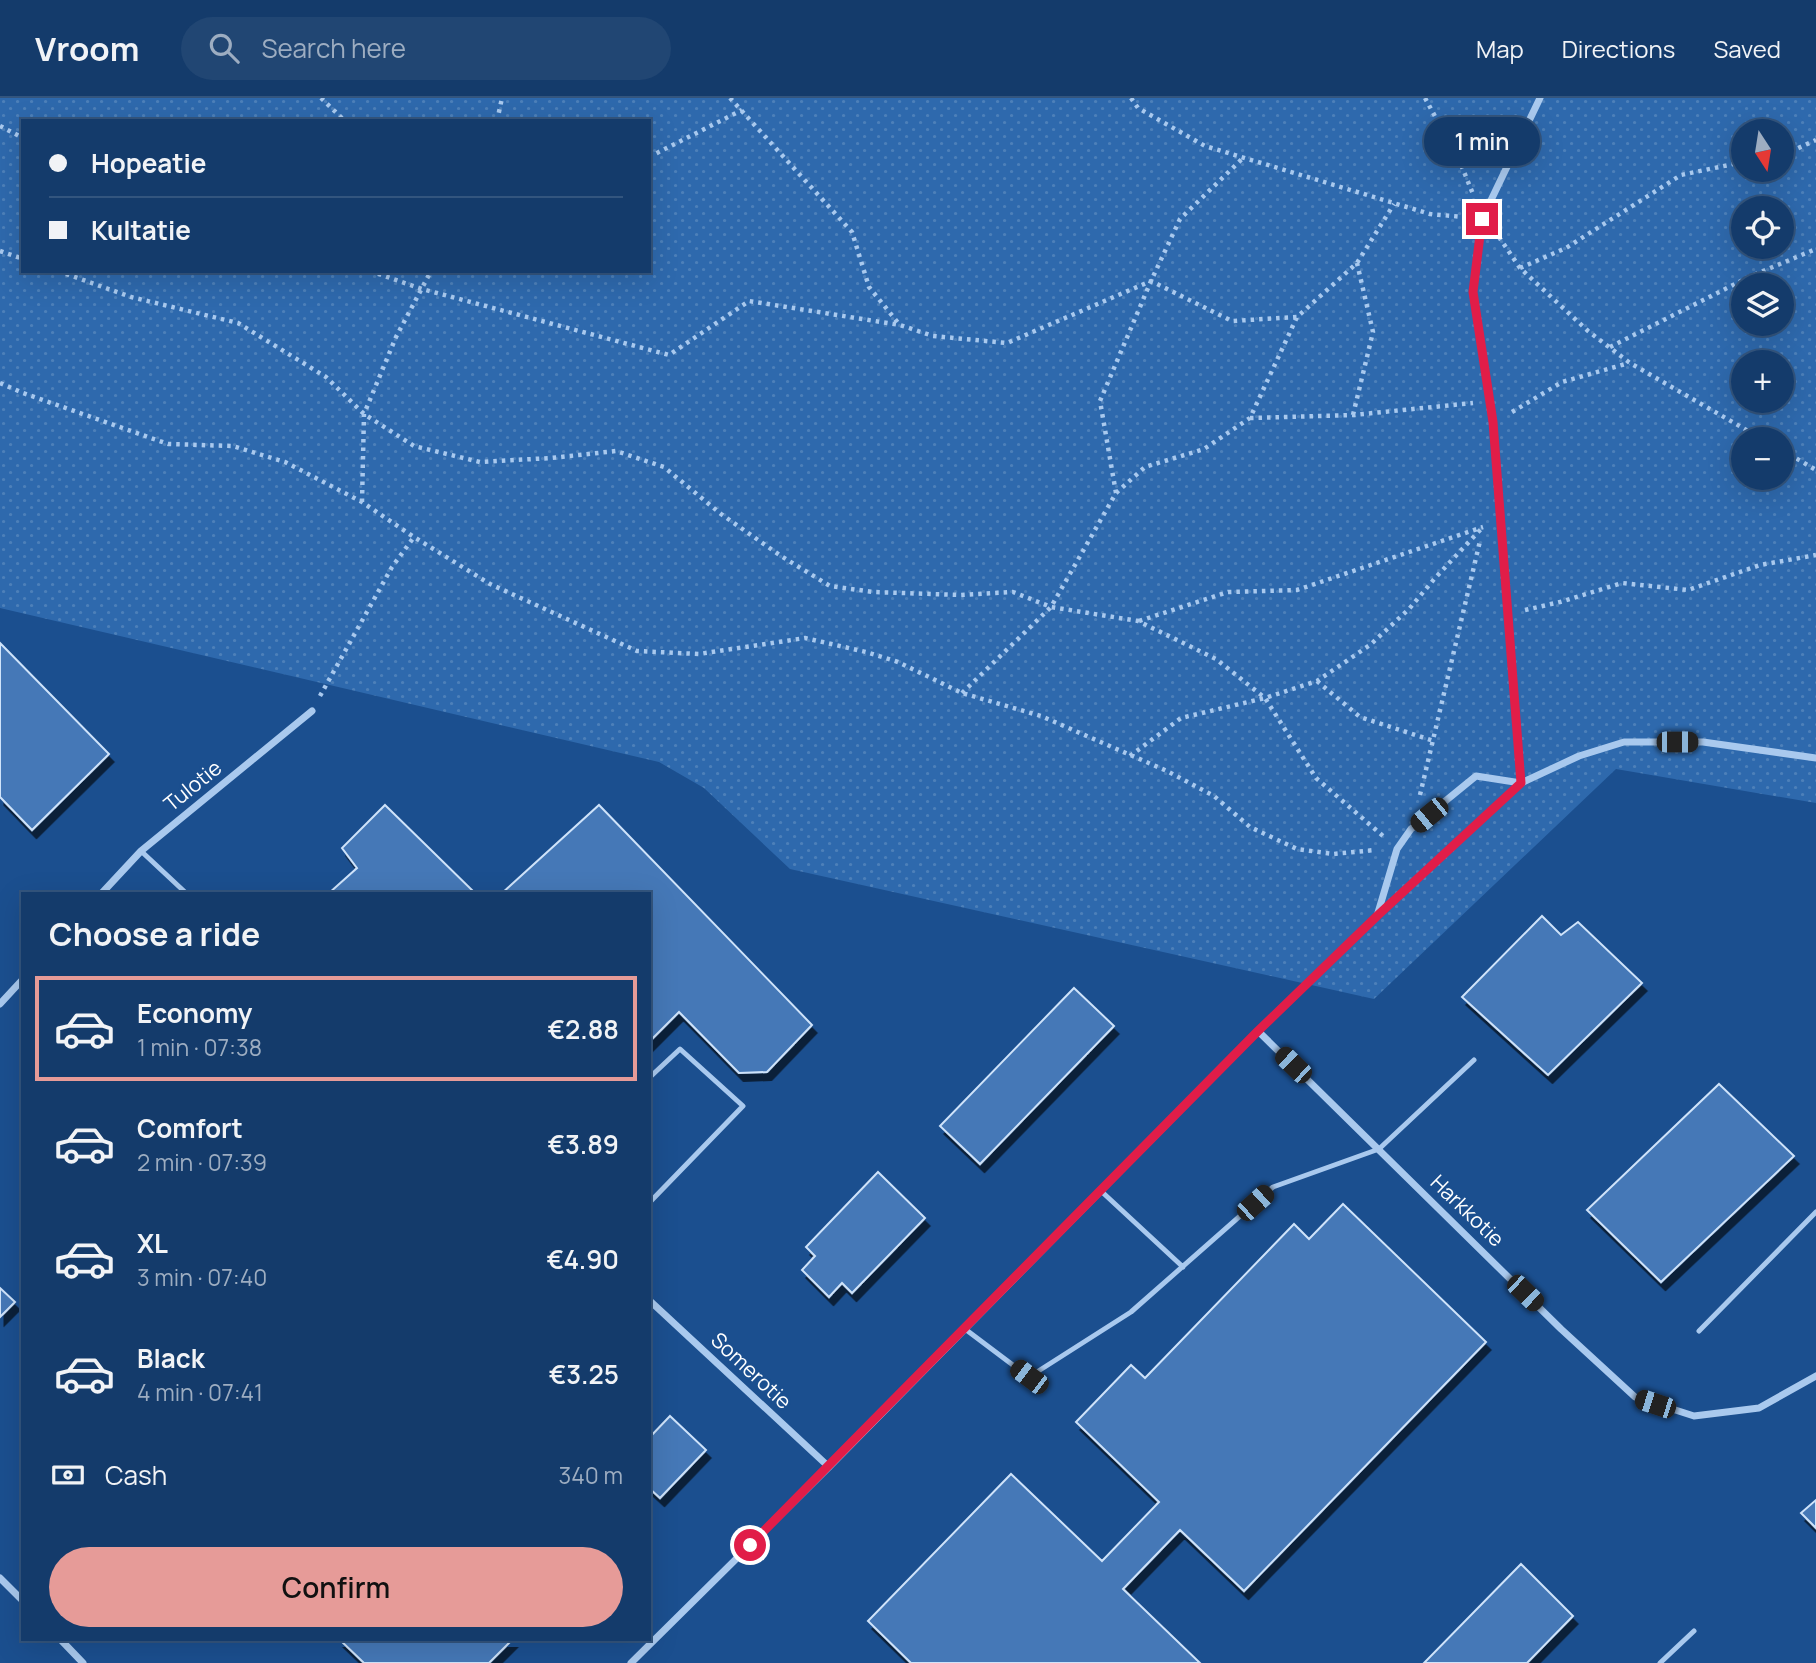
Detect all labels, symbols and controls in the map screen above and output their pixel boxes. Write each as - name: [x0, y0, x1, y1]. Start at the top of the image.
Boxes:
- search box: [181, 17, 671, 80]
- text: Vroom: [35, 26, 139, 71]
- icon: search: [205, 29, 243, 67]
- text: Search here: [261, 30, 406, 66]
- text: Map: [1476, 32, 1524, 65]
- text: Directions: [1562, 32, 1675, 65]
- text: Saved: [1713, 32, 1781, 65]
- callout: 1 min: [1424, 117, 1540, 166]
- north arrow: [1731, 119, 1794, 182]
- map controls: [1731, 119, 1794, 490]
- text: 1 min: [1455, 125, 1509, 157]
- text: Hopeatie: [91, 145, 206, 181]
- button: locate: [1731, 196, 1794, 259]
- route end: [1466, 203, 1498, 235]
- text: Kultatie: [91, 212, 191, 248]
- button: layers: [1731, 273, 1794, 336]
- button: +: [1731, 350, 1794, 413]
- button: −: [1731, 427, 1794, 490]
- car: [1657, 732, 1699, 753]
- street label: Tulotie: [158, 753, 227, 817]
- car: [1407, 794, 1452, 836]
- text: Choose a ride: [49, 912, 260, 956]
- text: Economy: [137, 995, 252, 1031]
- icon: car: [53, 997, 116, 1060]
- text: €2.88: [548, 1011, 619, 1047]
- text: 1 min · 07:38: [137, 1031, 262, 1063]
- car: [1271, 1043, 1316, 1087]
- text: Comfort: [137, 1110, 243, 1146]
- icon: car: [53, 1112, 116, 1175]
- text: €3.89: [547, 1126, 619, 1162]
- text: 2 min · 07:39: [137, 1146, 267, 1178]
- street label: Harkkotie: [1425, 1168, 1511, 1252]
- car: [1233, 1181, 1278, 1225]
- text: XL: [137, 1225, 168, 1261]
- icon: car: [53, 1227, 116, 1290]
- text: €4.90: [547, 1241, 619, 1277]
- text: 3 min · 07:40: [137, 1261, 267, 1293]
- car: [1503, 1271, 1548, 1315]
- street label: Somerotie: [705, 1326, 798, 1415]
- text: Black: [137, 1340, 205, 1376]
- icon: car: [53, 1342, 116, 1405]
- text: €3.25: [549, 1356, 619, 1392]
- car: [1006, 1356, 1053, 1398]
- text: 4 min · 07:41: [137, 1376, 263, 1408]
- car: [1632, 1388, 1679, 1420]
- icon: cash: [49, 1456, 87, 1494]
- text: Cash: [105, 1457, 167, 1493]
- text: 340 m: [559, 1459, 623, 1491]
- route start: [734, 1529, 766, 1561]
- button: Confirm: [49, 1547, 623, 1627]

